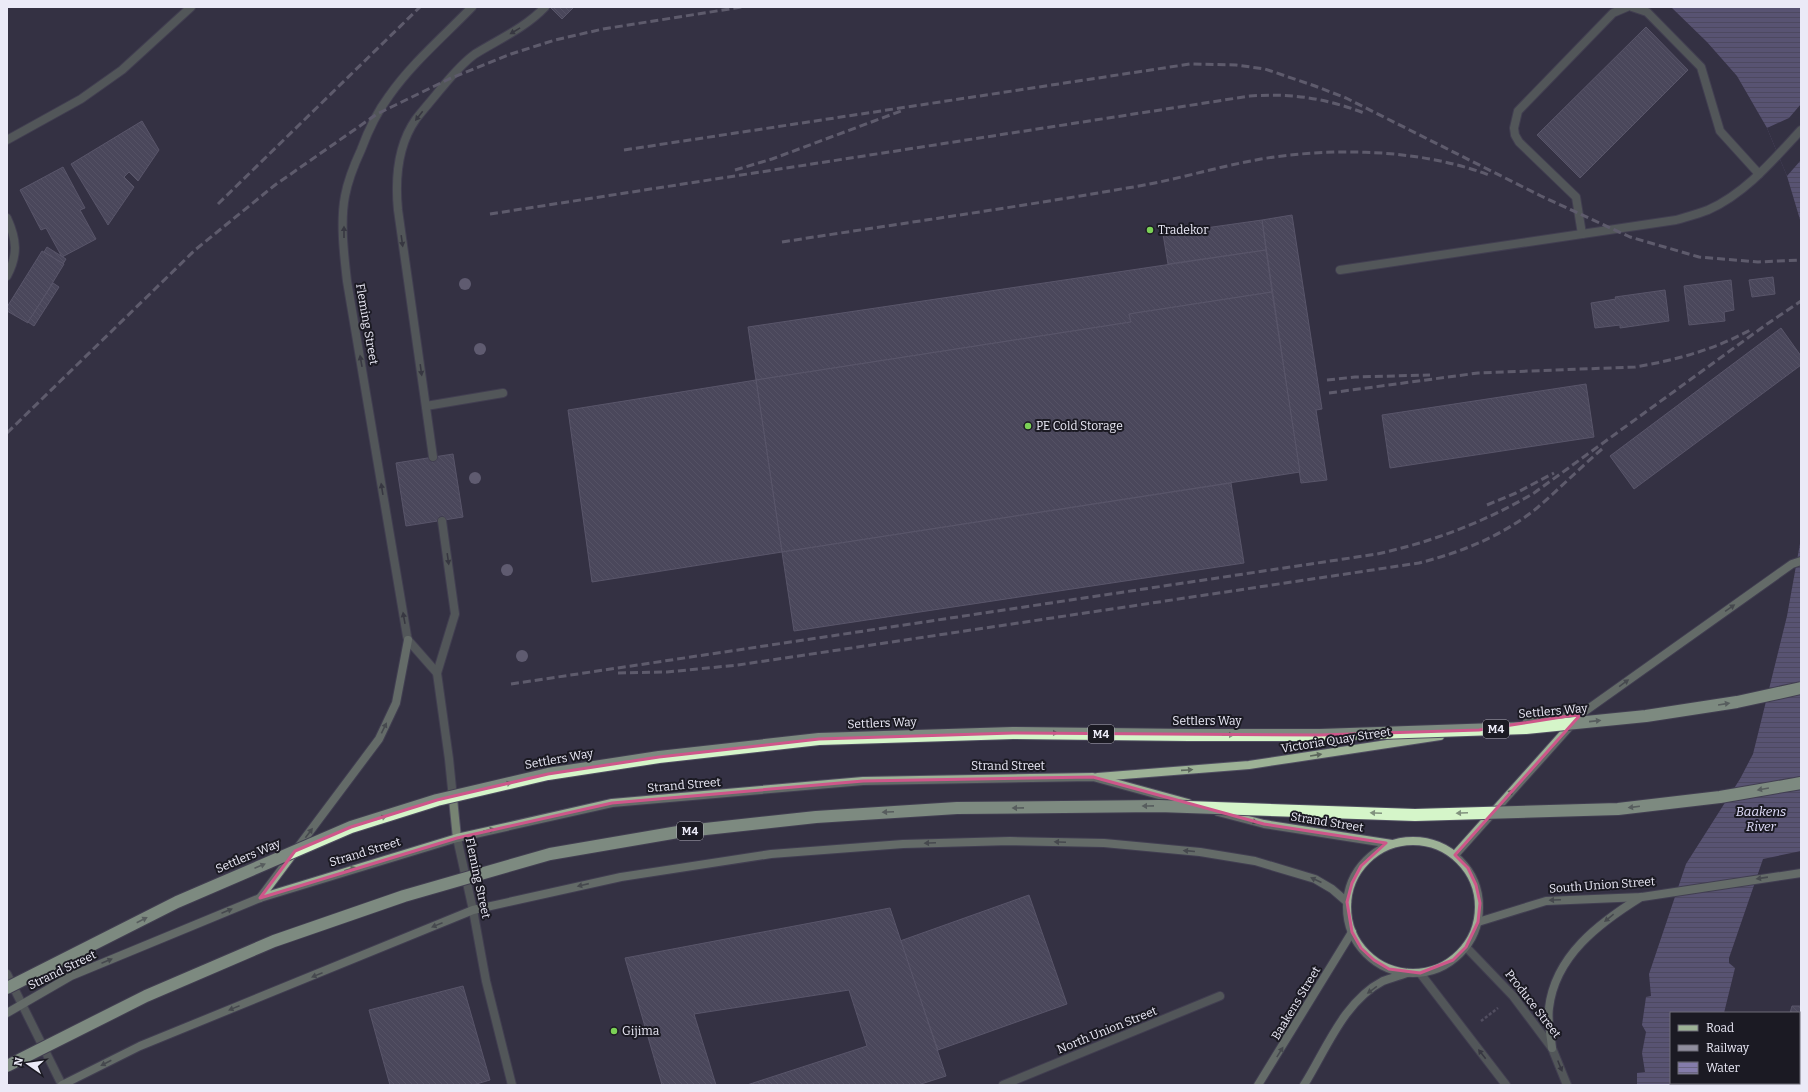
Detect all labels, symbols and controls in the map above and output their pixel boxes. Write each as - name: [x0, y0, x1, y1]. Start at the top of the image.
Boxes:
- one-way arrow: [509, 28, 521, 35]
- one-way arrow: [414, 111, 423, 122]
- place label: Tradekor: [1158, 223, 1209, 237]
- one-way arrow: [341, 225, 347, 238]
- marker: Tradekor: [1145, 225, 1155, 235]
- one-way arrow: [399, 235, 405, 247]
- street label: Fleming Street: [353, 282, 381, 366]
- one-way arrow: [358, 355, 364, 367]
- one-way arrow: [418, 364, 424, 376]
- place label: PE Cold Storage: [1036, 419, 1123, 433]
- marker: PE Cold Storage: [1023, 421, 1033, 431]
- one-way arrow: [379, 483, 385, 495]
- one-way arrow: [446, 553, 452, 565]
- one-way arrow: [1725, 604, 1736, 612]
- one-way arrow: [400, 612, 406, 624]
- one-way arrow: [1619, 679, 1630, 687]
- street label: Settlers Way: [1518, 701, 1589, 721]
- one-way arrow: [1718, 701, 1730, 707]
- street label: Settlers Way: [1172, 714, 1242, 728]
- street label: Settlers Way: [847, 715, 918, 731]
- one-way arrow: [1589, 718, 1601, 724]
- road number: M4: [1483, 720, 1509, 738]
- one-way arrow: [381, 722, 387, 733]
- street label: Victoria Quay Street: [1280, 724, 1393, 756]
- road number: M4: [1088, 725, 1114, 743]
- one-way arrow: [1046, 730, 1058, 737]
- one-way arrow: [1222, 732, 1235, 738]
- street label: Settlers Way: [524, 746, 595, 772]
- one-way arrow: [1310, 752, 1322, 758]
- street label: Strand Street: [971, 759, 1046, 773]
- one-way arrow: [1181, 767, 1193, 774]
- street label: Strand Street: [647, 775, 722, 795]
- one-way arrow: [500, 780, 512, 786]
- one-way arrow: [1756, 787, 1769, 793]
- one-way arrow: [1504, 790, 1513, 799]
- one-way arrow: [1141, 803, 1154, 809]
- one-way arrow: [1012, 804, 1024, 811]
- one-way arrow: [1628, 804, 1640, 810]
- water label: Baakens River: [1736, 804, 1786, 834]
- one-way arrow: [882, 809, 894, 816]
- street label: Strand Street: [1289, 809, 1365, 835]
- one-way arrow: [1370, 810, 1382, 817]
- one-way arrow: [1456, 810, 1468, 817]
- one-way arrow: [375, 815, 387, 821]
- one-way arrow: [1246, 818, 1258, 824]
- road number: M4: [677, 822, 703, 840]
- one-way arrow: [482, 827, 495, 833]
- one-way arrow: [304, 828, 312, 838]
- street label: Strand Street: [328, 834, 403, 869]
- street label: Settlers Way: [213, 836, 283, 876]
- street label: Fleming Street: [463, 836, 494, 920]
- one-way arrow: [1053, 839, 1066, 845]
- one-way arrow: [923, 840, 936, 846]
- one-way arrow: [1183, 848, 1195, 854]
- one-way arrow: [255, 863, 266, 869]
- one-way arrow: [344, 866, 356, 872]
- street label: South Union Street: [1548, 874, 1656, 896]
- one-way arrow: [1756, 875, 1768, 881]
- one-way arrow: [1310, 877, 1321, 883]
- one-way arrow: [576, 883, 589, 889]
- one-way arrow: [1548, 897, 1561, 903]
- one-way arrow: [222, 908, 233, 914]
- one-way arrow: [1604, 914, 1614, 923]
- one-way arrow: [136, 917, 147, 923]
- one-way arrow: [431, 922, 442, 928]
- street label: Strand Street: [26, 947, 99, 992]
- one-way arrow: [102, 958, 114, 964]
- street label: Baakens Street: [1269, 963, 1324, 1042]
- street label: Produce Street: [1502, 967, 1564, 1041]
- one-way arrow: [310, 972, 322, 978]
- one-way arrow: [1366, 986, 1377, 994]
- street label: North Union Street: [1055, 1003, 1160, 1056]
- one-way arrow: [227, 1006, 239, 1012]
- legend: [1670, 1012, 1800, 1084]
- text: Road: [1706, 1021, 1734, 1035]
- place label: Gijima: [622, 1024, 660, 1038]
- marker: Gijima: [609, 1026, 619, 1036]
- text: Railway: [1706, 1041, 1750, 1055]
- north arrow: [8, 1044, 48, 1084]
- one-way arrow: [1276, 1046, 1283, 1058]
- one-way arrow: [1477, 1049, 1486, 1060]
- text: N: [11, 1056, 26, 1067]
- one-way arrow: [100, 1060, 111, 1066]
- one-way arrow: [1557, 1061, 1563, 1073]
- text: Water: [1706, 1061, 1741, 1075]

